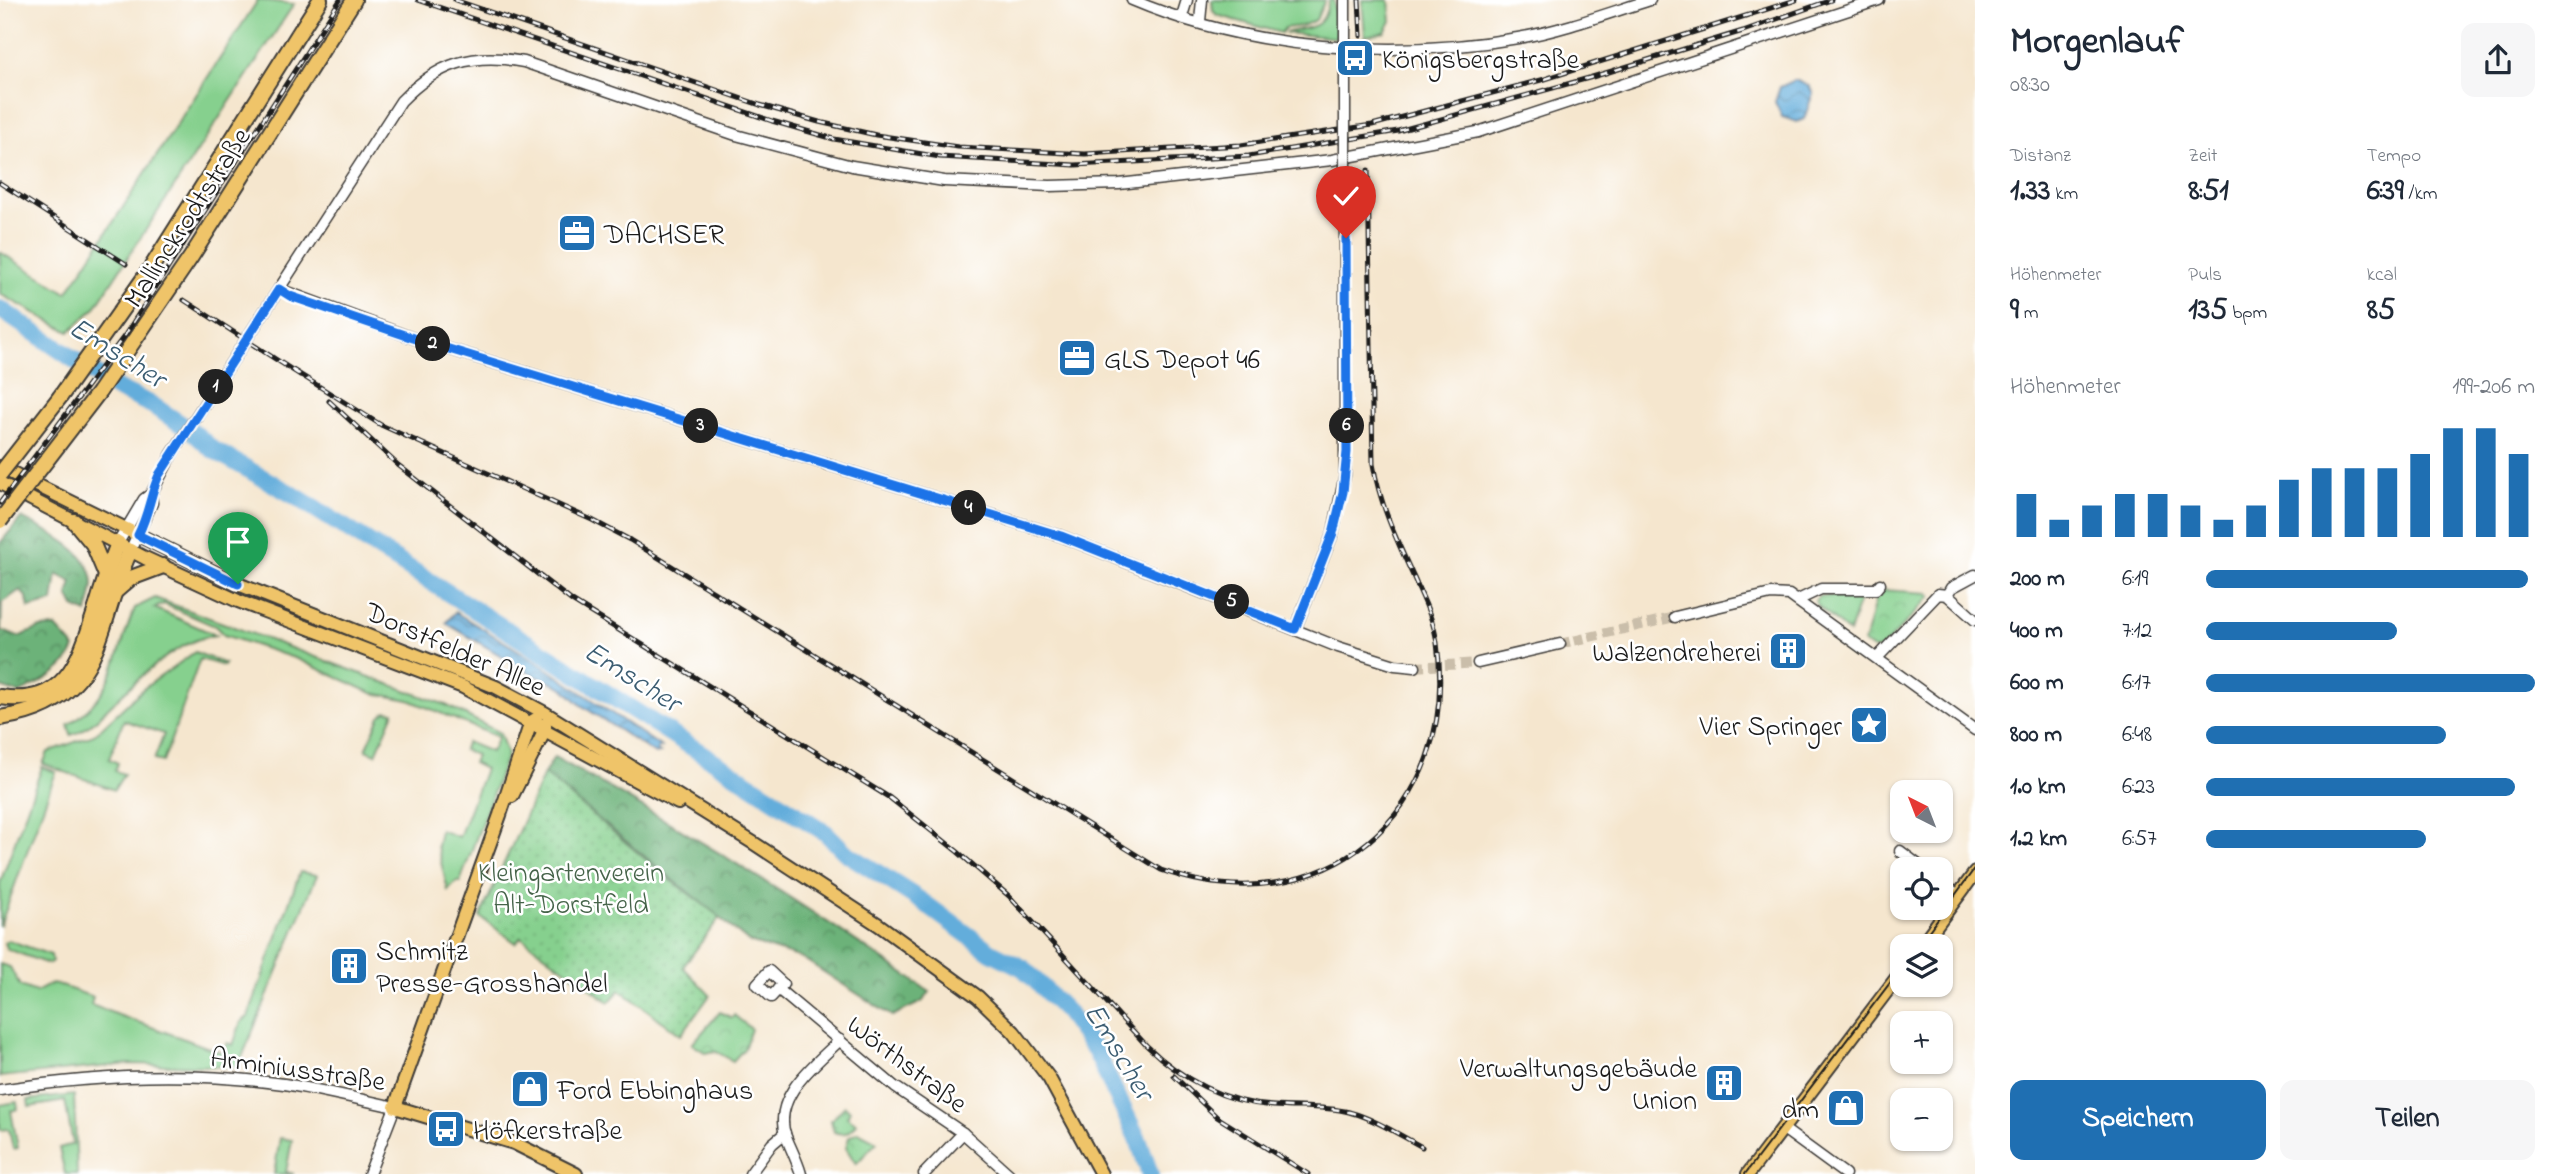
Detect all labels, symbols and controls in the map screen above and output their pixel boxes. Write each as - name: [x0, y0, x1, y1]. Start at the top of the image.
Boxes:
- text: Morgenlauf: [2010, 15, 2184, 71]
- button: share: [2461, 23, 2535, 97]
- bus stop icon: Königsbergstraße: [1334, 37, 1376, 79]
- place label: Königsbergstraße: [1382, 41, 1580, 82]
- text: 08:30: [2010, 69, 2050, 102]
- street label: Mallinckrodtstraße: [115, 120, 263, 317]
- text: Distanz: [2010, 143, 2071, 170]
- text: Zeit: [2188, 143, 2217, 170]
- text: Tempo: [2367, 143, 2421, 170]
- pin: [1316, 166, 1376, 238]
- text: 1.33: [2010, 170, 2050, 214]
- text: 8:51: [2188, 170, 2229, 214]
- text: 6:39: [2367, 170, 2404, 214]
- icon: check: [1327, 177, 1365, 215]
- text: km: [2050, 181, 2078, 208]
- text: /km: [2404, 181, 2438, 208]
- office icon: DACHSER: [556, 212, 598, 254]
- place label: DACHSER: [603, 216, 724, 257]
- text: Höhenmeter: [2010, 262, 2101, 289]
- text: Puls: [2188, 262, 2222, 289]
- text: kcal: [2367, 262, 2397, 289]
- text: 9: [2010, 289, 2019, 333]
- text: 135: [2188, 289, 2227, 333]
- text: 85: [2367, 289, 2395, 333]
- text: m: [2019, 300, 2039, 327]
- text: bpm: [2227, 300, 2267, 327]
- water label: Emscher: [59, 308, 177, 404]
- pin: 2: [416, 326, 450, 362]
- text: 2: [428, 330, 437, 357]
- office icon: GLS Depot 46: [1056, 337, 1098, 379]
- place label: GLS Depot 46: [1104, 341, 1260, 382]
- pin: 1: [198, 370, 234, 404]
- text: Höhenmeter: [2010, 371, 2121, 404]
- text: 199–206 m: [2452, 371, 2535, 404]
- text: 1: [212, 373, 219, 400]
- pin: 3: [684, 408, 718, 444]
- pin: 6: [1330, 408, 1364, 444]
- text: 3: [697, 412, 704, 439]
- text: 6: [1342, 412, 1351, 439]
- pin: 4: [951, 490, 986, 526]
- text: 4: [965, 494, 972, 521]
- pin: [208, 512, 268, 584]
- icon: arrive: [219, 523, 257, 561]
- text: 200 m: [2010, 563, 2065, 596]
- text: 6:19: [2122, 563, 2148, 596]
- pin: 5: [1214, 584, 1250, 620]
- text: 5: [1226, 588, 1237, 615]
- street label: Dorstfelder Allee: [357, 593, 552, 709]
- text: 400 m: [2010, 615, 2063, 648]
- text: 7:12: [2122, 615, 2152, 648]
- building icon: Walzendreherei: [1767, 630, 1809, 672]
- water label: Emscher: [574, 632, 692, 728]
- place label: Walzendreherei: [1592, 634, 1761, 675]
- text: 600 m: [2010, 667, 2064, 700]
- text: 6:17: [2122, 667, 2151, 700]
- place icon: Vier Springer: [1848, 704, 1890, 746]
- place label: Vier Springer: [1699, 708, 1842, 749]
- text: 800 m: [2010, 719, 2062, 752]
- text: 6:48: [2122, 719, 2152, 752]
- text: 1.0 km: [2010, 771, 2066, 804]
- text: 6:23: [2122, 771, 2155, 804]
- north arrow: [1890, 780, 1953, 844]
- map controls: [1890, 780, 1953, 1151]
- text: 1.2 km: [2010, 823, 2067, 856]
- text: 6:57: [2122, 823, 2157, 856]
- park label: Kleingartenverein Alt-Dorstfeld: [478, 854, 664, 927]
- button: locate: [1890, 857, 1953, 920]
- place label: Schmitz Presse-Grosshandel: [376, 933, 608, 1006]
- button: layers: [1890, 934, 1953, 997]
- building icon: Schmitz Presse-Grosshandel: [328, 945, 370, 987]
- water label: Emscher: [1071, 995, 1166, 1113]
- street label: Wörthstraße: [837, 1007, 975, 1125]
- button: +: [1890, 1011, 1953, 1074]
- street label: Arminiusstraße: [207, 1039, 388, 1104]
- place label: Verwaltungsgebäude Union: [1459, 1050, 1697, 1123]
- building icon: Verwaltungsgebäude Union: [1703, 1062, 1745, 1104]
- shop icon: Ford Ebbinghaus: [509, 1068, 551, 1110]
- place label: Ford Ebbinghaus: [556, 1072, 753, 1113]
- button: Speichern: [2010, 1080, 2266, 1160]
- button: Teilen: [2280, 1080, 2535, 1160]
- shop icon: dm: [1825, 1087, 1867, 1129]
- button: −: [1890, 1088, 1953, 1151]
- place label: dm: [1782, 1091, 1819, 1132]
- bus stop icon: Höfkerstraße: [425, 1108, 467, 1150]
- place label: Höfkerstraße: [473, 1112, 623, 1153]

